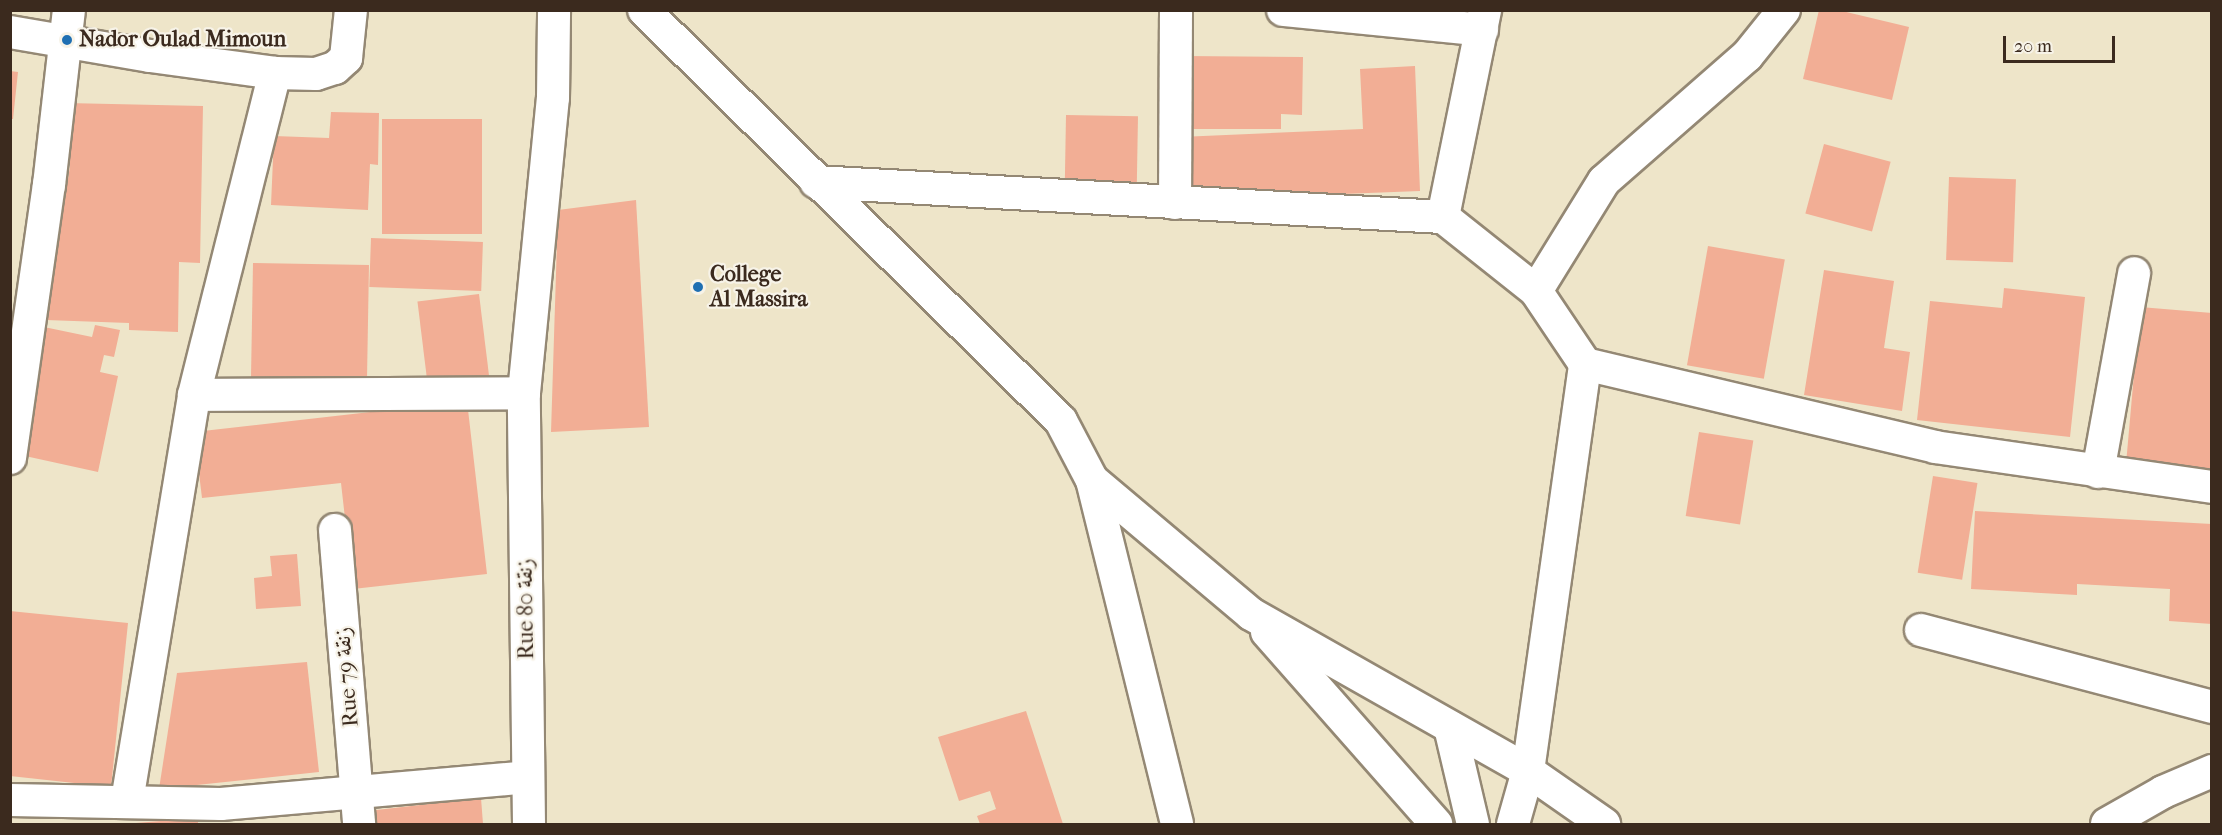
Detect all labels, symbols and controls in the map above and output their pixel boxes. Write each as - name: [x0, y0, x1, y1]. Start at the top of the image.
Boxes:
- scale bar: [2006, 24, 2118, 62]
- place label: Nador Oulad Mimoun: [79, 27, 286, 53]
- marker: Nador Oulad Mimoun: [60, 33, 74, 47]
- text: 20 m: [2014, 36, 2052, 57]
- place label: College Al Massira: [710, 261, 808, 312]
- marker: College Al Massira: [691, 280, 705, 294]
- street label: Rue 80 زنقة: [512, 558, 540, 660]
- street label: Rue 79 زنقة: [329, 626, 365, 728]

